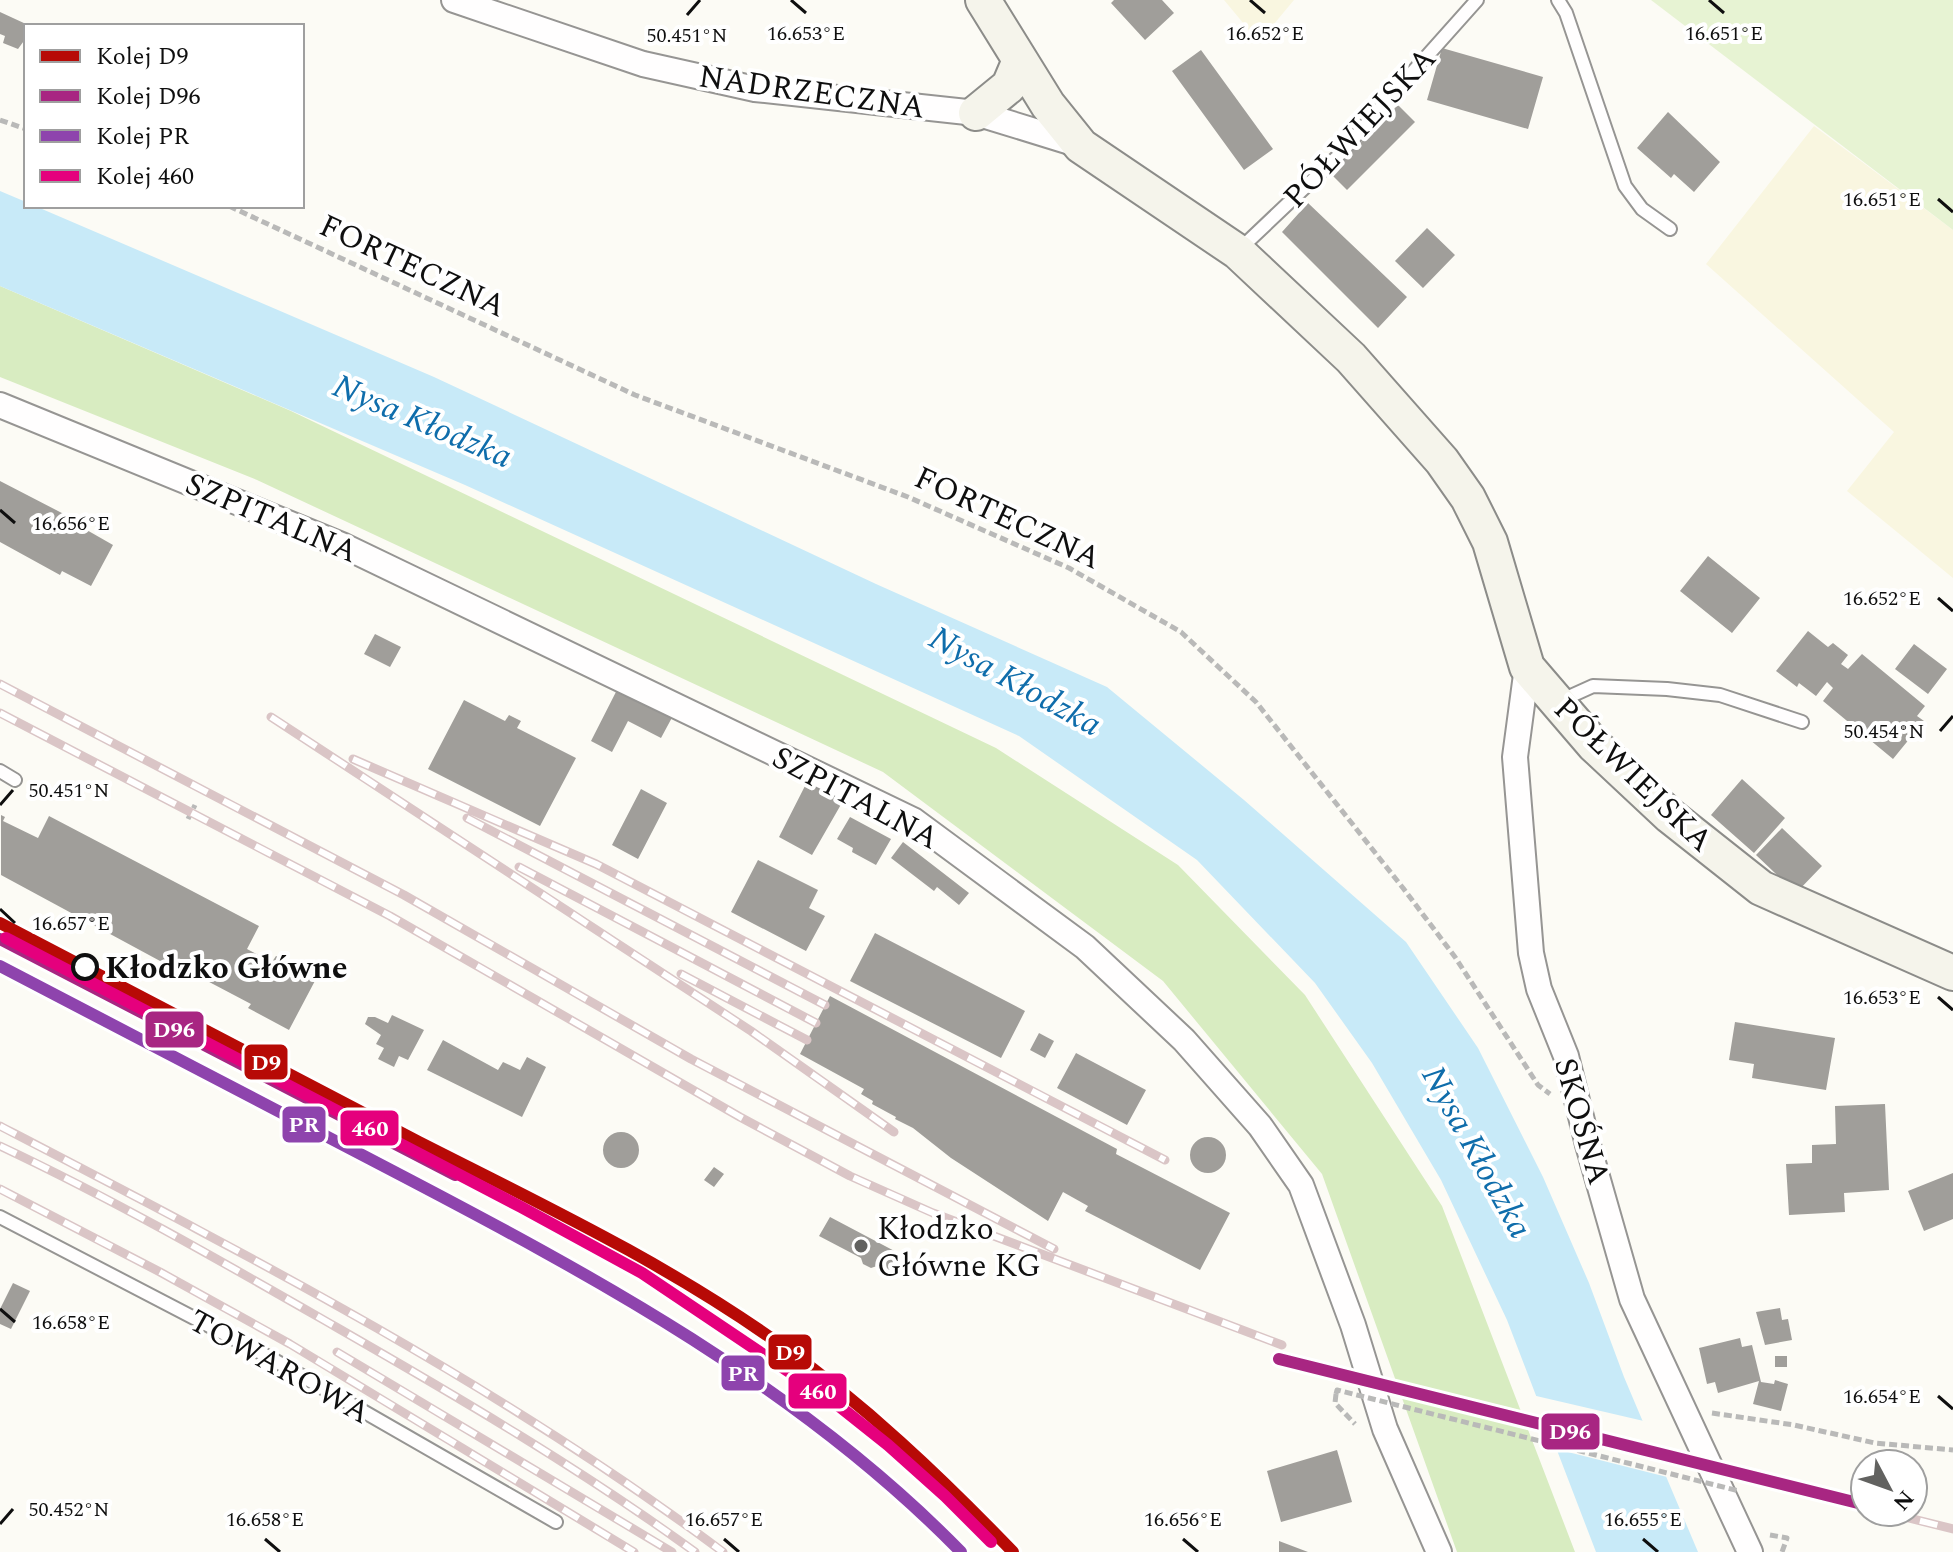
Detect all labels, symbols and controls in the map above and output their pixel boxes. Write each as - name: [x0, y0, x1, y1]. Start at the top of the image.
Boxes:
- text: 16.653°E: [767, 19, 845, 49]
- text: 16.652°E: [1226, 19, 1304, 49]
- text: 16.651°E: [1685, 19, 1763, 49]
- text: 50.451°N: [647, 21, 727, 51]
- legend: [24, 24, 304, 208]
- street label: PÓŁWIEJSKA: [1272, 36, 1448, 220]
- text: Kolej D9: [96, 39, 189, 75]
- street label: NADRZECZNA: [696, 52, 928, 133]
- text: Kolej D96: [96, 79, 201, 115]
- text: Kolej PR: [96, 119, 189, 155]
- text: Kolej 460: [96, 159, 194, 195]
- text: 16.651°E: [1843, 185, 1921, 215]
- street label: FORTECZNA: [311, 202, 514, 331]
- water label: Nysa Kłodzka: [324, 361, 520, 483]
- street label: FORTECZNA: [906, 454, 1109, 583]
- street label: SZPITALNA: [177, 460, 365, 577]
- text: 16.656°E: [32, 509, 110, 539]
- text: 16.652°E: [1843, 584, 1921, 614]
- water label: Nysa Kłodzka: [919, 613, 1111, 751]
- street label: PÓŁWIEJSKA: [1542, 686, 1724, 864]
- text: 50.454°N: [1844, 717, 1924, 747]
- street label: SZPITALNA: [763, 734, 948, 863]
- text: 50.451°N: [29, 776, 109, 806]
- text: 16.657°E: [32, 909, 110, 939]
- place label: Kłodzko Główne: [105, 944, 348, 993]
- marker: Kłodzko Główne: [72, 954, 98, 980]
- text: 16.653°E: [1843, 983, 1921, 1013]
- line badge: D96: [144, 1010, 205, 1049]
- text: D96: [153, 1014, 195, 1047]
- line badge: D9: [243, 1043, 289, 1081]
- text: D9: [251, 1047, 281, 1080]
- street label: SKOŚNA: [1540, 1052, 1623, 1191]
- water label: Nysa Kłodzka: [1407, 1056, 1545, 1248]
- line badge: PR: [281, 1105, 327, 1144]
- text: PR: [288, 1109, 321, 1142]
- line badge: 460: [339, 1109, 400, 1147]
- text: 460: [351, 1113, 389, 1146]
- place label: Kłodzko Główne KG: [877, 1205, 1041, 1291]
- marker: Kłodzko Główne KG: [852, 1237, 870, 1255]
- street label: TOWAROWA: [179, 1297, 379, 1438]
- text: 16.658°E: [32, 1308, 110, 1338]
- line badge: D9: [767, 1333, 813, 1371]
- text: D9: [775, 1337, 805, 1370]
- line badge: PR: [720, 1354, 766, 1392]
- text: PR: [727, 1358, 760, 1391]
- line badge: 460: [787, 1372, 848, 1410]
- text: 460: [799, 1376, 837, 1409]
- text: 16.654°E: [1843, 1382, 1921, 1412]
- line badge: D96: [1540, 1412, 1601, 1451]
- text: D96: [1549, 1416, 1591, 1449]
- north arrow: [1849, 1448, 1929, 1528]
- text: N: [1885, 1483, 1921, 1518]
- text: 50.452°N: [29, 1495, 109, 1525]
- text: 16.658°E: [226, 1505, 304, 1535]
- text: 16.657°E: [685, 1505, 763, 1535]
- text: 16.656°E: [1144, 1505, 1222, 1535]
- text: 16.655°E: [1604, 1505, 1682, 1535]

